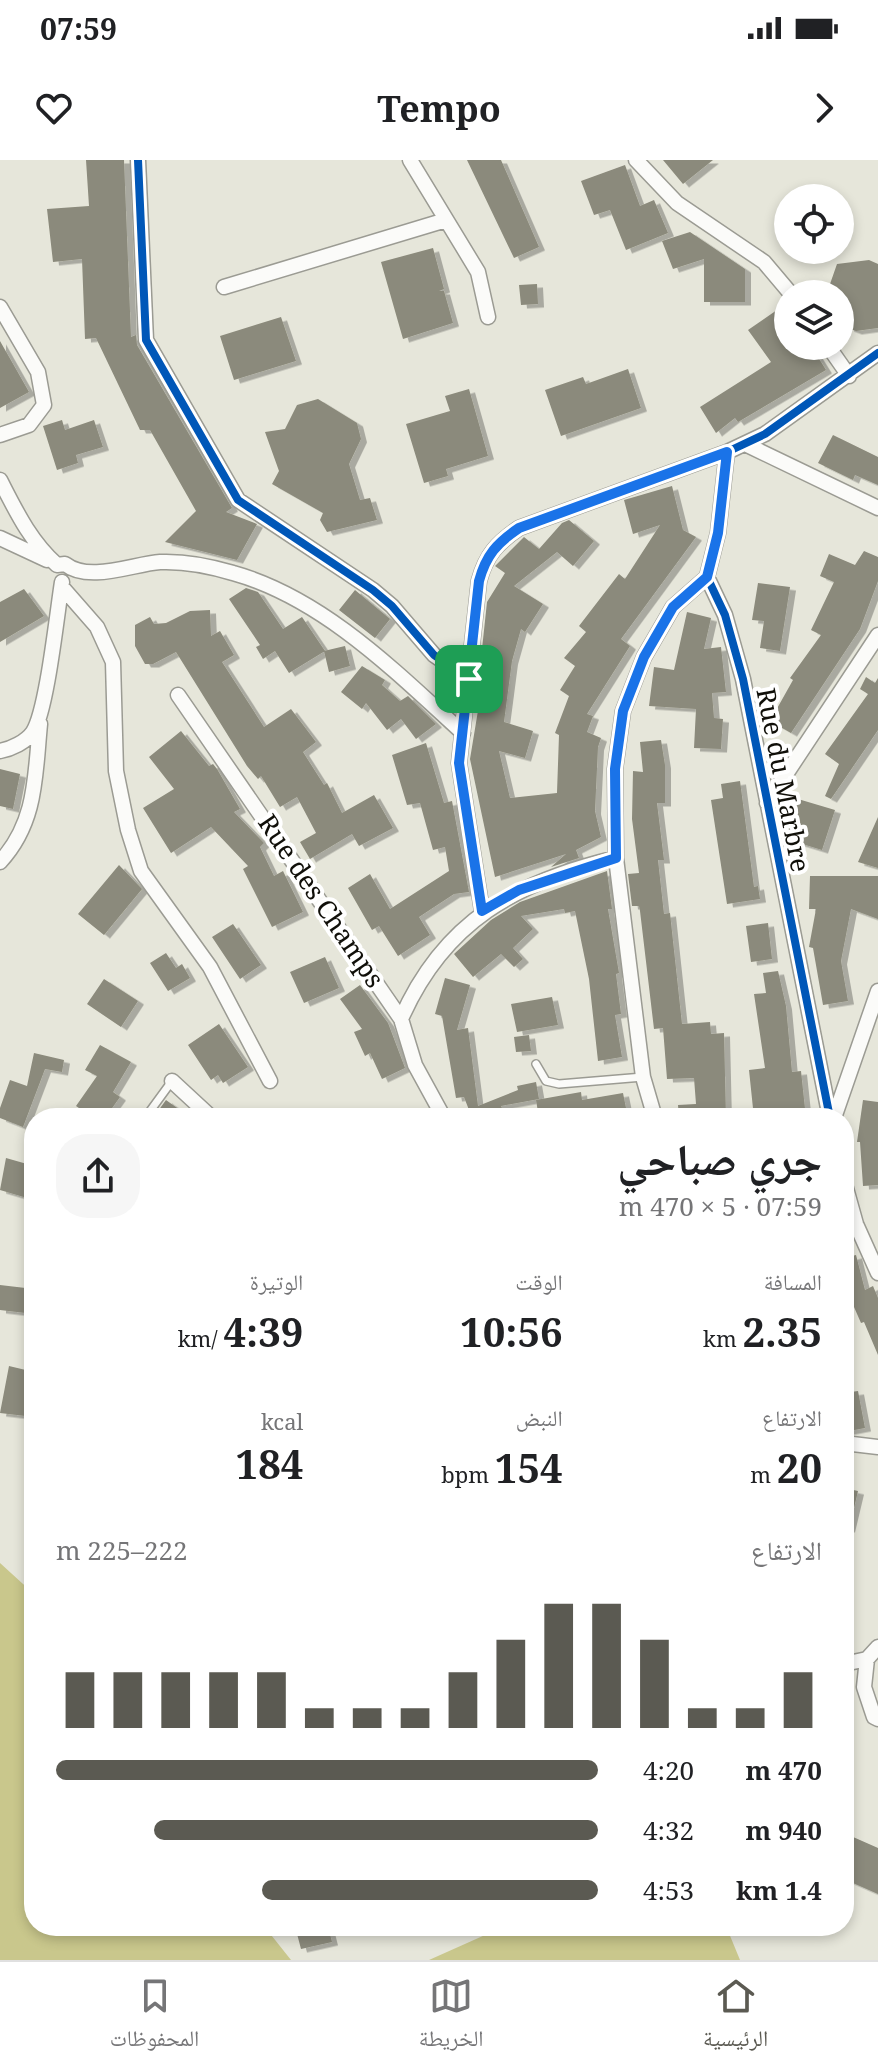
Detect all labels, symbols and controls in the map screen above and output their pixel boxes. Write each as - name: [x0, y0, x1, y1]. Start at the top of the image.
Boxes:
- text: 07:59: [40, 8, 117, 49]
- text: Tempo: [377, 84, 501, 133]
- icon: heart: [32, 86, 76, 130]
- icon: forward: [802, 86, 846, 130]
- map controls: [774, 184, 854, 360]
- button: locate: [774, 184, 854, 264]
- button: layers: [774, 280, 854, 360]
- pin: [435, 645, 503, 713]
- icon: arrive: [447, 657, 491, 701]
- street label: Rue du Marbre: [748, 685, 819, 875]
- street label: Rue des Champs: [250, 807, 393, 994]
- text: جري صباحي: [617, 1128, 822, 1188]
- button: share: [56, 1134, 140, 1218]
- text: 07:59 · 5 × 470 m: [619, 1188, 822, 1224]
- text: الوتيرة: [250, 1266, 303, 1296]
- text: الوقت: [515, 1266, 563, 1296]
- text: المسافة: [764, 1266, 822, 1296]
- text: 4:39: [223, 1304, 303, 1359]
- text: 10:56: [460, 1304, 563, 1359]
- text: 2.35: [742, 1304, 822, 1359]
- text: /km: [178, 1323, 223, 1353]
- text: km: [703, 1323, 742, 1353]
- text: النبض: [516, 1402, 563, 1432]
- text: الارتفاع: [762, 1402, 822, 1432]
- text: kcal: [261, 1406, 303, 1436]
- text: 184: [236, 1436, 303, 1491]
- text: 154: [495, 1440, 563, 1495]
- text: 20: [777, 1440, 822, 1495]
- text: bpm: [441, 1459, 495, 1489]
- text: m: [750, 1459, 777, 1489]
- text: 222–225 m: [56, 1532, 188, 1568]
- text: الارتفاع: [751, 1532, 822, 1568]
- text: 4:20: [643, 1752, 694, 1788]
- text: 470 m: [746, 1752, 822, 1788]
- text: 4:32: [643, 1812, 694, 1848]
- text: 940 m: [746, 1812, 822, 1848]
- text: 4:53: [643, 1872, 694, 1908]
- text: 1.4 km: [736, 1872, 822, 1908]
- tab: المحفوظات: [110, 1974, 199, 2060]
- tab: الخريطة: [419, 1974, 484, 2060]
- tab: الرئيسية: [703, 1974, 768, 2060]

